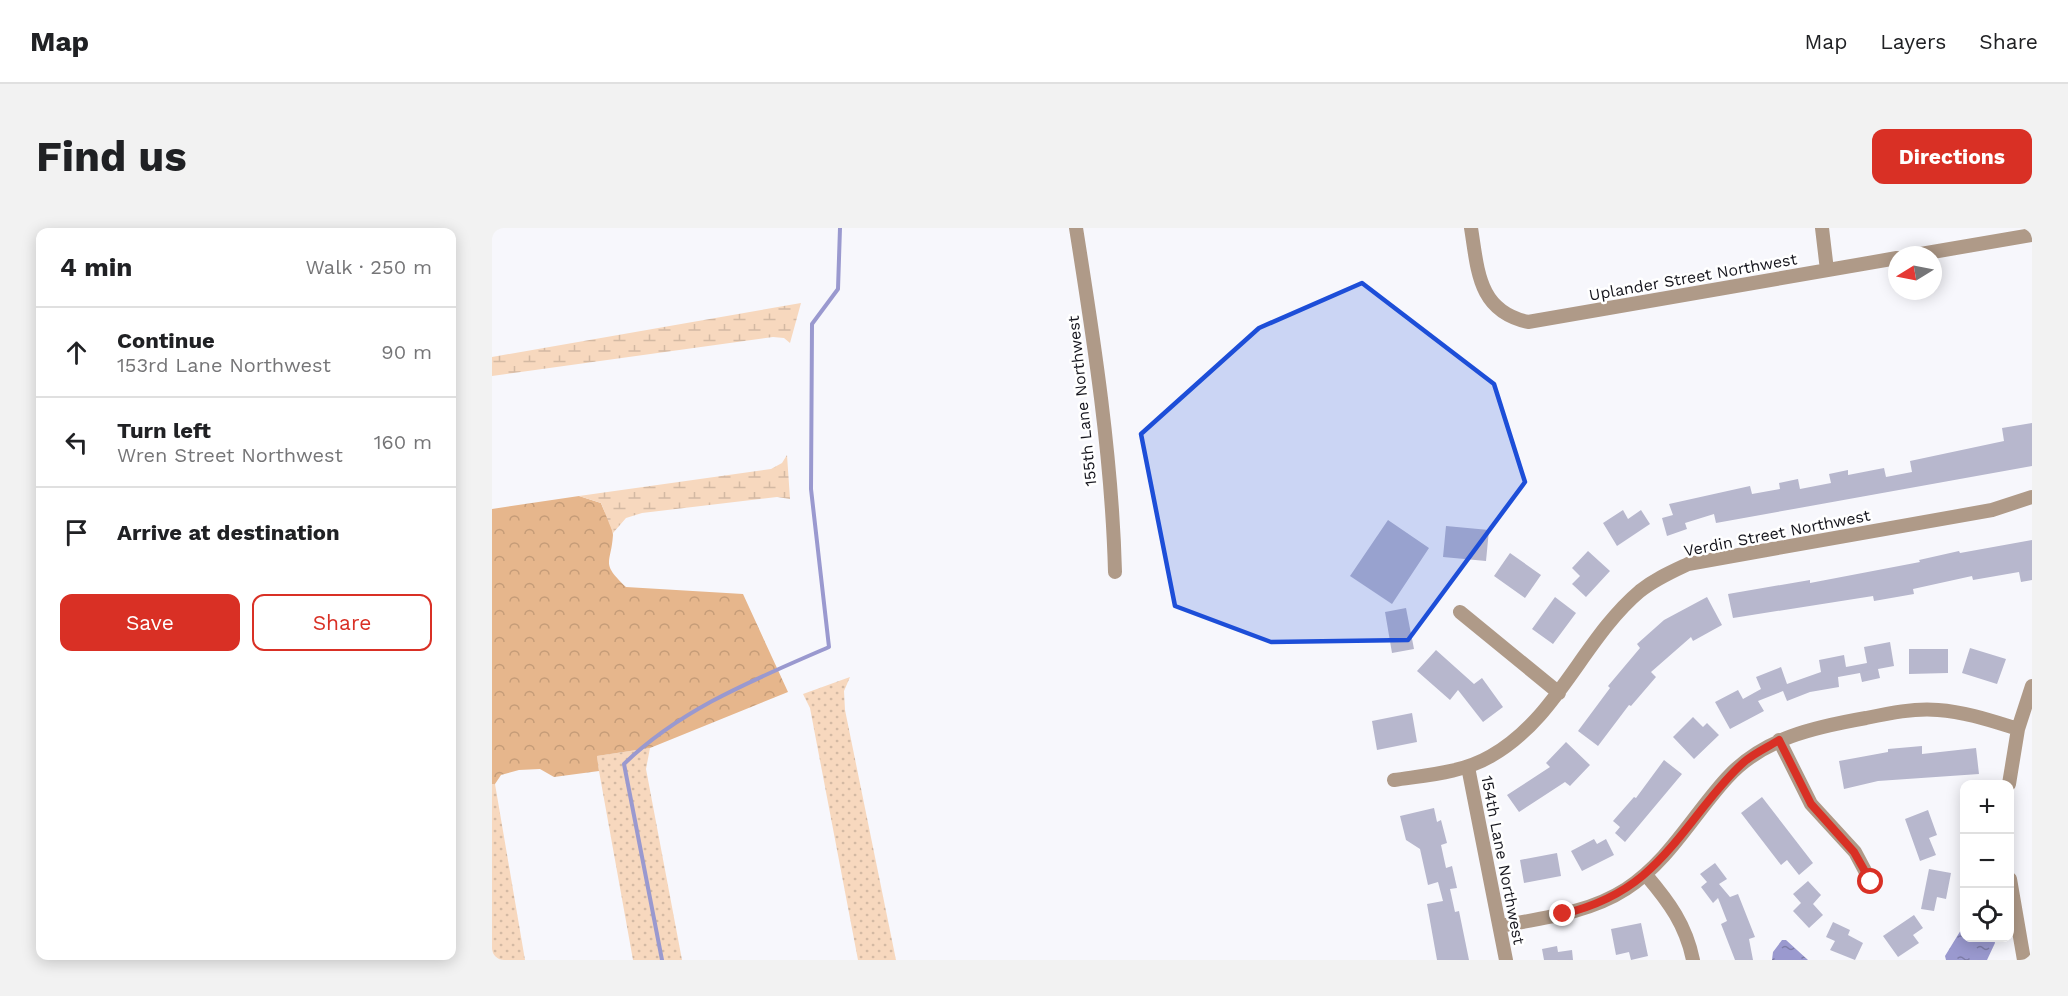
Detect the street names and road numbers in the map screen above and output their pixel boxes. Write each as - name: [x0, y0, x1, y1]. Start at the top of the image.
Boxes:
- street label: Uplander Street Northwest: [1588, 249, 1799, 305]
- street label: 155th Lane Northwest: [1064, 315, 1100, 487]
- street label: Verdin Street Northwest: [1682, 506, 1872, 560]
- street label: 154th Lane Northwest: [1477, 774, 1529, 946]

